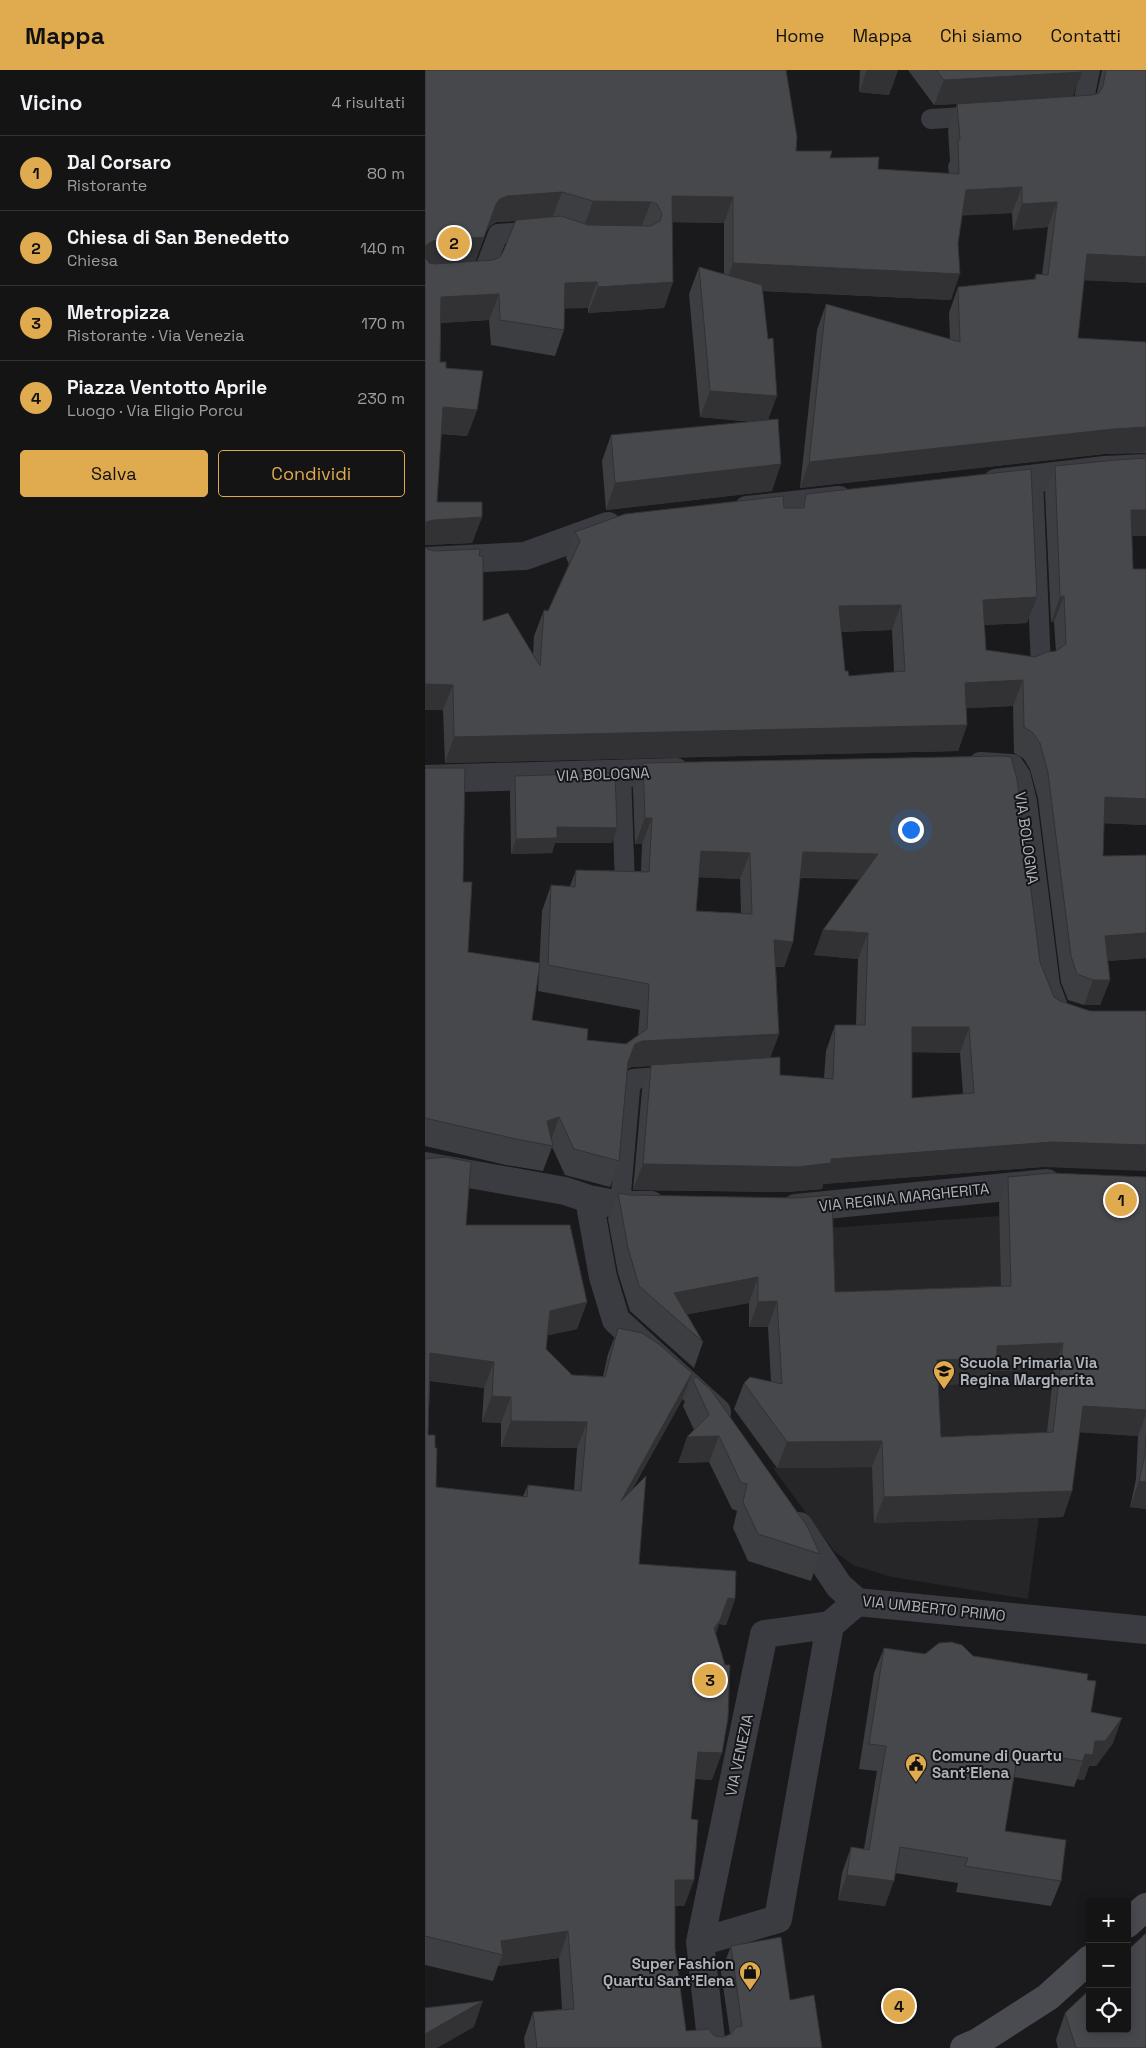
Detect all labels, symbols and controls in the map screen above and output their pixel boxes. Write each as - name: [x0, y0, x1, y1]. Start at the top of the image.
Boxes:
- text: Mappa: [25, 20, 105, 51]
- text: Home: [775, 24, 825, 47]
- text: Mappa: [853, 24, 912, 47]
- text: Chi siamo: [940, 24, 1022, 47]
- text: Contatti: [1050, 24, 1121, 47]
- text: Vicino: [20, 89, 82, 116]
- text: 4 risultati: [332, 92, 405, 113]
- text: Dal Corsaro: [67, 150, 171, 175]
- text: 1: [32, 163, 40, 184]
- text: 80 m: [367, 163, 405, 184]
- text: Ristorante: [67, 175, 147, 196]
- pin: 2: [438, 224, 470, 262]
- text: Chiesa di San Benedetto: [67, 225, 290, 250]
- text: 2: [31, 238, 41, 259]
- text: 140 m: [360, 238, 405, 259]
- text: Chiesa: [67, 250, 118, 271]
- text: Metropizza: [67, 300, 170, 325]
- text: 3: [31, 313, 41, 334]
- text: 170 m: [361, 313, 405, 334]
- text: Ristorante · Via Venezia: [67, 325, 244, 346]
- text: Piazza Ventotto Aprile: [67, 375, 267, 400]
- text: 4: [31, 388, 41, 409]
- text: 230 m: [358, 388, 405, 409]
- text: Luogo · Via Eligio Porcu: [67, 400, 243, 421]
- button: Salva: [20, 450, 208, 497]
- button: Condividi: [218, 450, 405, 497]
- street label: VIA BOLOGNA: [556, 763, 650, 785]
- street label: VIA BOLOGNA: [1011, 791, 1043, 886]
- your location: [898, 817, 924, 843]
- street label: VIA REGINA MARGHERITA: [818, 1179, 991, 1215]
- pin: 1: [1105, 1181, 1137, 1219]
- place label: Scuola Primaria Via Regina Margherita: [960, 1353, 1098, 1389]
- school or university icon: Scuola Primaria Via Regina Margherita: [932, 1359, 956, 1390]
- street label: VIA UMBERTO PRIMO: [861, 1591, 1007, 1625]
- pin: 3: [694, 1661, 726, 1699]
- street label: VIA VENEZIA: [721, 1712, 757, 1798]
- place label: Comune di Quartu Sant'Elena: [932, 1746, 1062, 1782]
- public building icon: Comune di Quartu Sant'Elena: [904, 1752, 928, 1783]
- map controls: [1086, 1898, 1131, 2033]
- button: +: [1086, 1898, 1131, 1943]
- button: −: [1086, 1943, 1131, 1988]
- place label: Super Fashion Quartu Sant'Elena: [603, 1954, 734, 1990]
- shop icon: Super Fashion Quartu Sant'Elena: [738, 1960, 762, 1991]
- pin: 4: [883, 1987, 915, 2025]
- button: locate: [1086, 1988, 1131, 2033]

